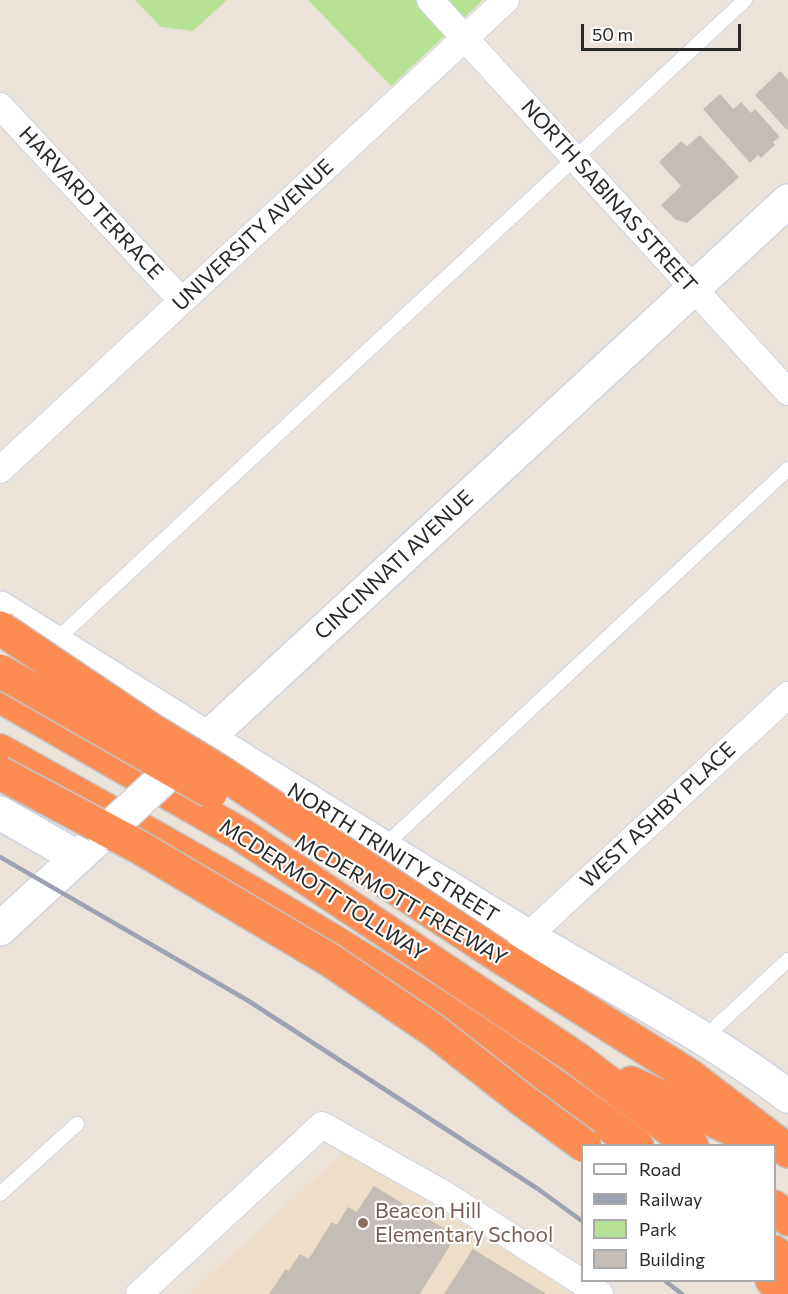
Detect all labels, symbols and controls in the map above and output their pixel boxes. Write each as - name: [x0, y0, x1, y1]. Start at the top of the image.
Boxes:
- scale bar: [584, 12, 744, 50]
- text: 50 m: [592, 23, 633, 45]
- street label: NORTH SABINAS STREET: [516, 94, 702, 298]
- street label: HARVARD TERRACE: [14, 121, 168, 285]
- street label: UNIVERSITY AVENUE: [167, 154, 339, 316]
- street label: CINCINNATI AVENUE: [310, 485, 478, 645]
- street label: WEST ASHBY PLACE: [575, 737, 741, 893]
- street label: NORTH TRINITY STREET: [283, 778, 503, 928]
- street label: MCDERMOTT TOLLWAY: [215, 814, 431, 966]
- street label: MCDERMOTT FREEWAY: [291, 829, 511, 971]
- legend: [581, 1144, 776, 1282]
- text: Road: [639, 1158, 681, 1180]
- text: Railway: [639, 1188, 702, 1210]
- place label: Beacon Hill Elementary School: [375, 1198, 553, 1248]
- marker: Beacon Hill Elementary School: [356, 1216, 370, 1230]
- text: Park: [639, 1218, 677, 1240]
- text: Building: [639, 1248, 705, 1270]

